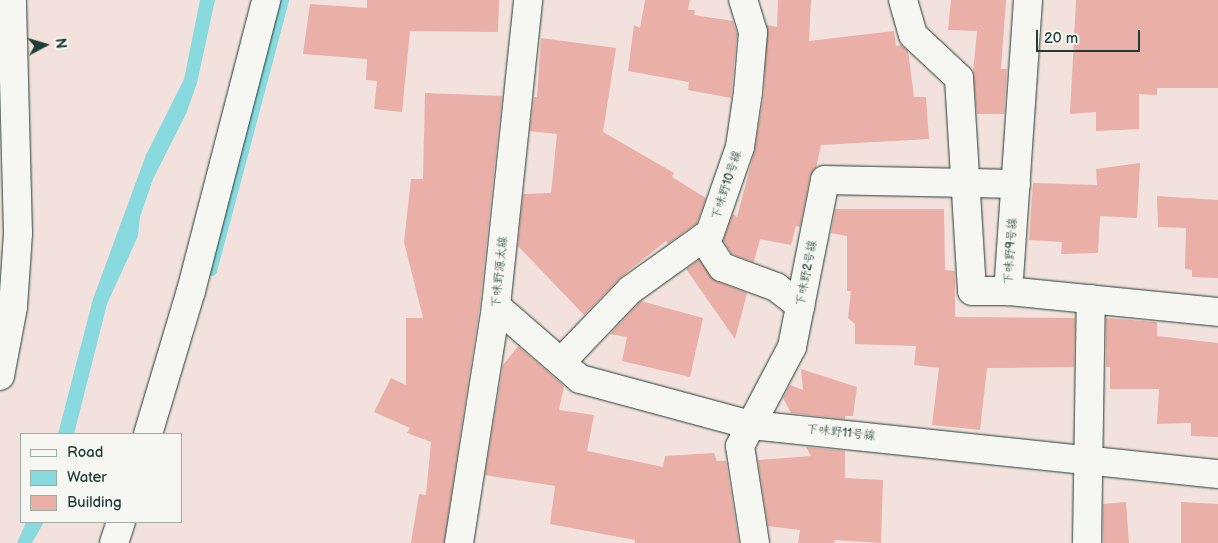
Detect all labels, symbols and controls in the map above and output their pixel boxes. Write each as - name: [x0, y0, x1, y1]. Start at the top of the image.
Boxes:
- north arrow: [20, 20, 70, 70]
- scale bar: [1038, 20, 1142, 52]
- text: 20 m: [1044, 29, 1078, 48]
- text: N: [51, 37, 69, 49]
- street label: 下味野10号線: [709, 149, 745, 221]
- street label: 下味野9号線: [1001, 217, 1021, 285]
- street label: 下味野源太線: [489, 235, 511, 309]
- street label: 下味野2号線: [794, 239, 820, 307]
- street label: 下味野11号線: [806, 422, 876, 444]
- legend: [20, 433, 182, 523]
- text: Road: [67, 443, 103, 462]
- text: Water: [67, 468, 107, 487]
- text: Building: [67, 493, 122, 512]

